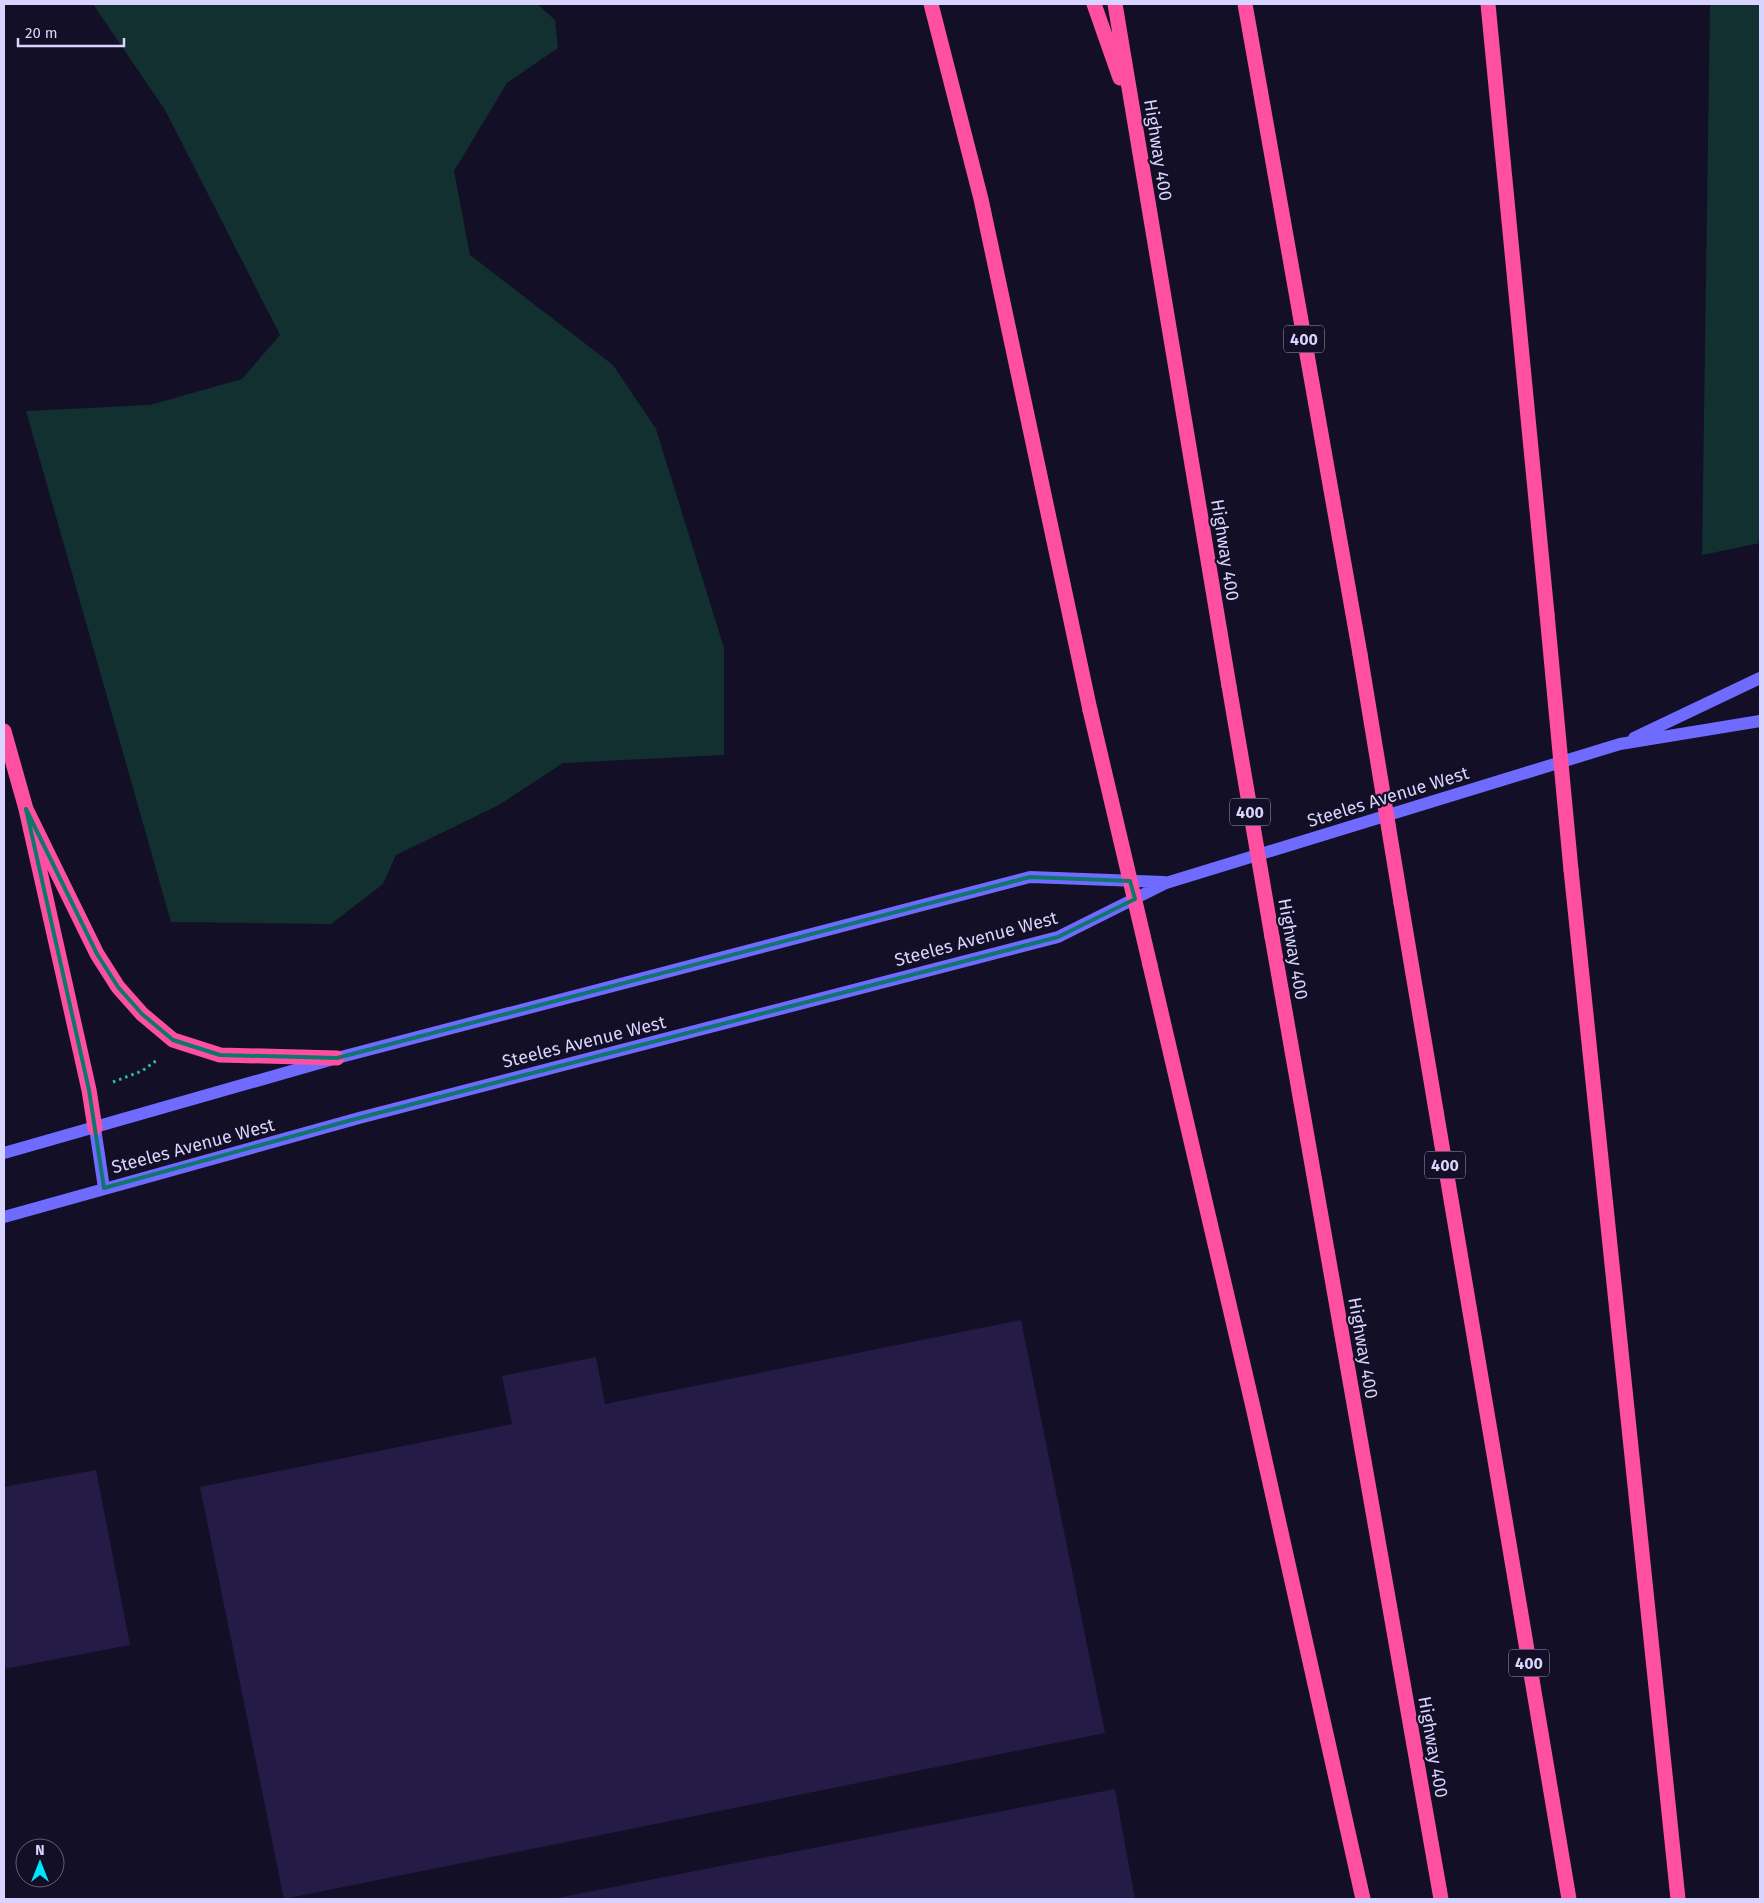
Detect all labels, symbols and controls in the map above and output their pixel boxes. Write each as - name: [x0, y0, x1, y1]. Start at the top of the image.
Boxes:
- scale bar: [18, 15, 124, 47]
- text: 20 m: [25, 24, 58, 42]
- street label: Highway 400: [1139, 98, 1177, 202]
- road number: 400: [1284, 326, 1324, 352]
- street label: Highway 400: [1206, 498, 1244, 602]
- street label: Steeles Avenue West: [1305, 762, 1472, 832]
- road number: 400: [1230, 799, 1270, 826]
- street label: Highway 400: [1273, 897, 1313, 1001]
- street label: Steeles Avenue West: [892, 907, 1060, 971]
- street label: Steeles Avenue West: [500, 1011, 669, 1073]
- street label: Steeles Avenue West: [109, 1114, 277, 1178]
- road number: 400: [1425, 1152, 1465, 1178]
- street label: Highway 400: [1343, 1296, 1383, 1400]
- road number: 400: [1509, 1650, 1549, 1676]
- street label: Highway 400: [1413, 1695, 1453, 1799]
- north arrow: [15, 1838, 65, 1888]
- text: N: [35, 1842, 45, 1859]

